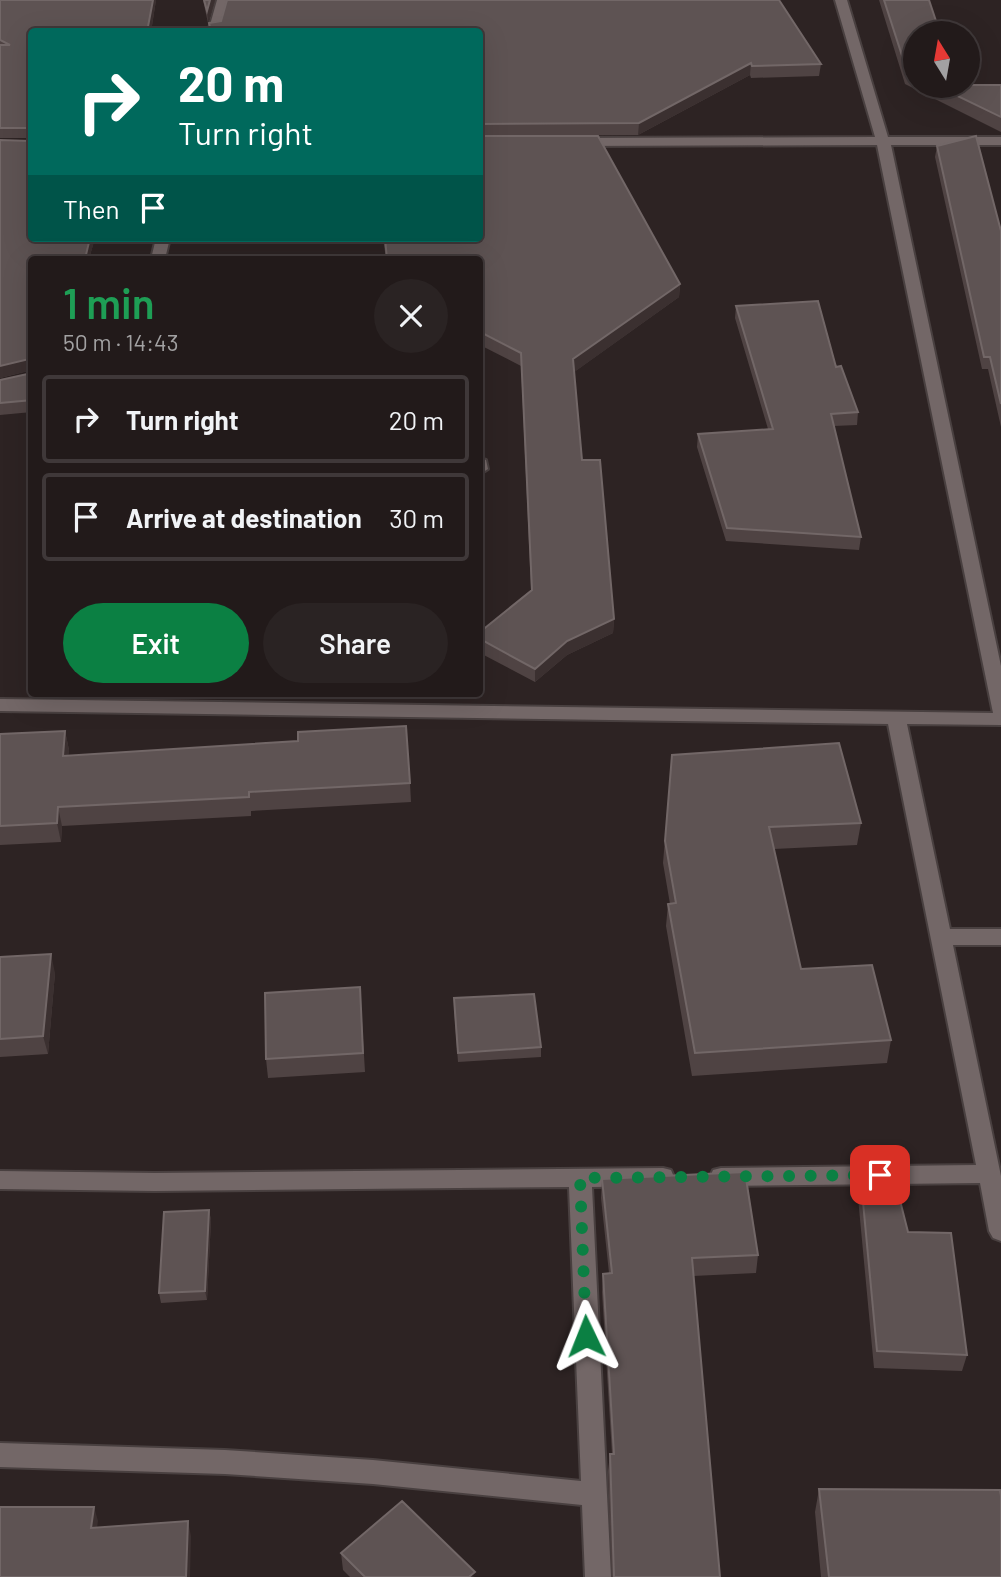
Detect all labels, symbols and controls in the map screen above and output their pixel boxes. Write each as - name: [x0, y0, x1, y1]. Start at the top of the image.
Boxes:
- north arrow: [903, 21, 980, 98]
- map controls: [903, 21, 980, 98]
- text: 20 m: [178, 53, 284, 112]
- icon: right: [63, 56, 154, 147]
- text: Turn right: [178, 113, 313, 151]
- icon: arrive: [134, 189, 172, 227]
- text: Then: [63, 193, 120, 224]
- text: 1 min: [63, 277, 155, 327]
- button: close: [374, 279, 448, 353]
- text: 50 m · 14:43: [63, 328, 179, 356]
- icon: right: [67, 400, 105, 438]
- text: Turn right: [126, 404, 239, 435]
- text: 20 m: [389, 404, 444, 435]
- icon: arrive: [67, 498, 105, 536]
- text: Arrive at destination: [126, 502, 362, 533]
- text: 30 m: [389, 502, 444, 533]
- button: Exit: [63, 603, 249, 683]
- button: Share: [263, 603, 448, 683]
- pin: [850, 1145, 910, 1205]
- icon: arrive: [861, 1156, 899, 1194]
- position arrow: [549, 1299, 623, 1373]

